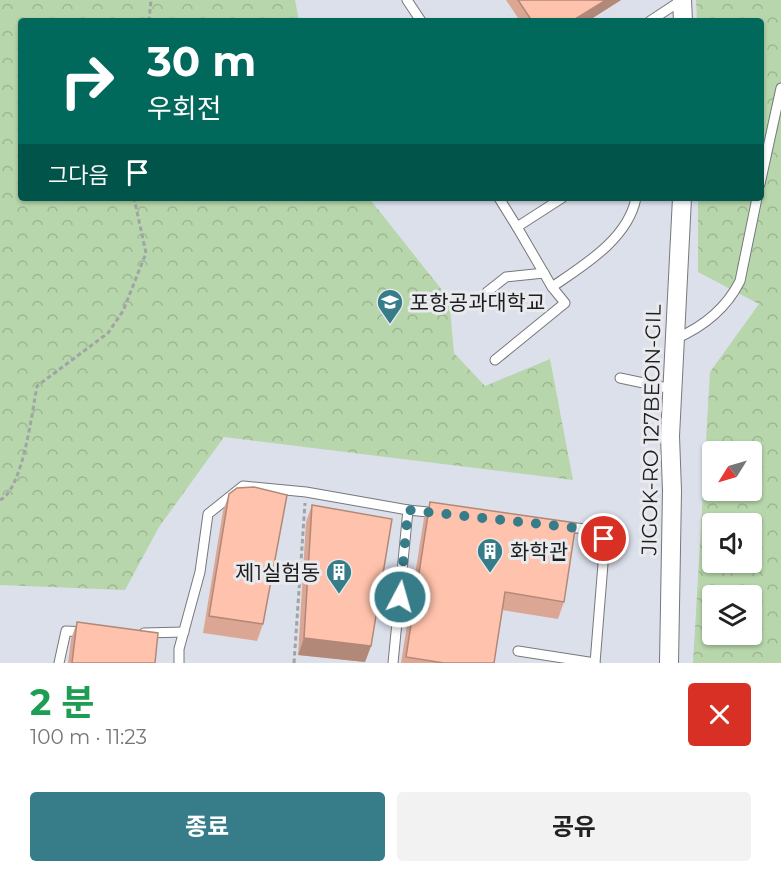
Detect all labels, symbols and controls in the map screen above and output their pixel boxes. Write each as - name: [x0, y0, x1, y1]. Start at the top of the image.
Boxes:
- text: 30 m: [147, 35, 256, 87]
- icon: right: [48, 42, 126, 120]
- text: 우회전: [147, 92, 222, 125]
- icon: arrive: [121, 156, 154, 189]
- text: 그다음: [48, 162, 109, 189]
- school or university icon: 포항공과대학교: [375, 287, 405, 325]
- place label: 포항공과대학교: [410, 290, 545, 315]
- street label: JIGOK-RO 127BEON-GIL: [636, 304, 666, 557]
- north arrow: [702, 441, 762, 501]
- map controls: [702, 441, 762, 645]
- pin: [578, 513, 629, 564]
- button: sound: [702, 513, 762, 573]
- icon: arrive: [587, 522, 620, 555]
- building icon: 화학관: [475, 536, 505, 574]
- place label: 화학관: [510, 539, 568, 564]
- building icon: 제1실험동: [324, 557, 354, 595]
- place label: 제1실험동: [235, 560, 320, 585]
- position arrow: [368, 565, 432, 629]
- button: layers: [702, 585, 762, 645]
- text: 2 분: [30, 680, 95, 724]
- button: close: [688, 683, 751, 746]
- text: 100 m · 11:23: [30, 725, 147, 749]
- button: 종료: [30, 792, 385, 861]
- button: 공유: [397, 792, 751, 861]

